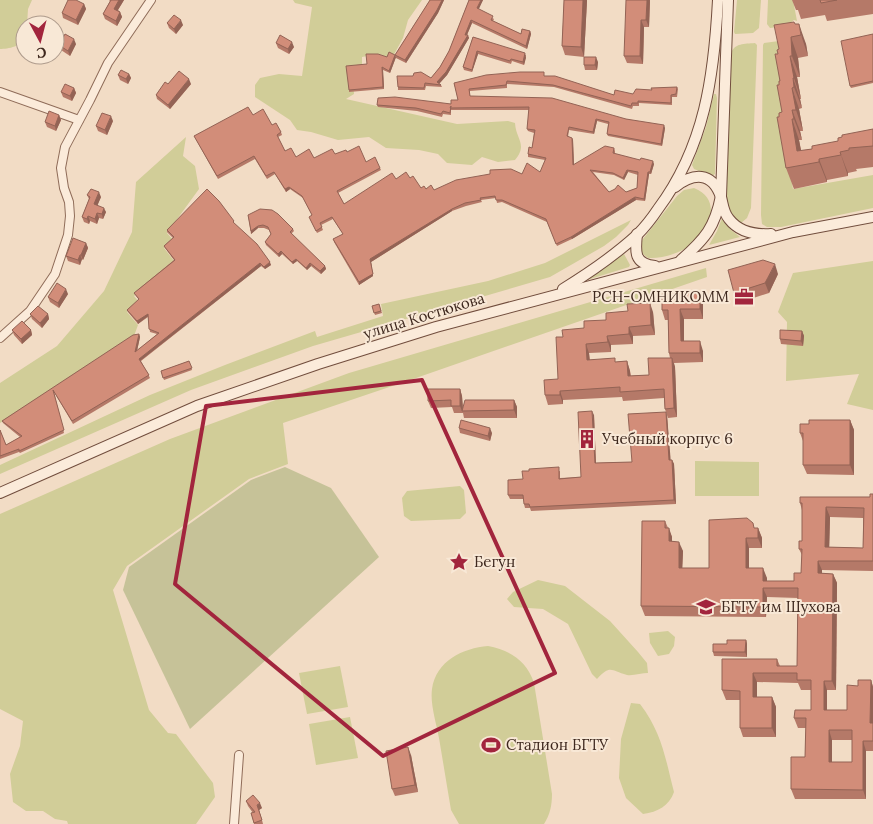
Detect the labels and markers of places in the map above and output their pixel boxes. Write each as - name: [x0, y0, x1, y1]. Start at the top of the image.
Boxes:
- office icon: РСН-ОМНИКОММ: [733, 286, 755, 308]
- place label: РСН-ОМНИКОММ: [592, 287, 729, 306]
- building icon: Учебный корпус 6: [576, 428, 598, 450]
- place label: Учебный корпус 6: [601, 429, 733, 448]
- place icon: Бегун: [448, 551, 470, 573]
- place label: Бегун: [474, 552, 515, 571]
- school or university icon: БГТУ им Шухова: [695, 596, 717, 618]
- place label: БГТУ им Шухова: [721, 597, 841, 616]
- sports icon: Стадион БГТУ: [480, 734, 502, 756]
- place label: Стадион БГТУ: [506, 735, 609, 754]

